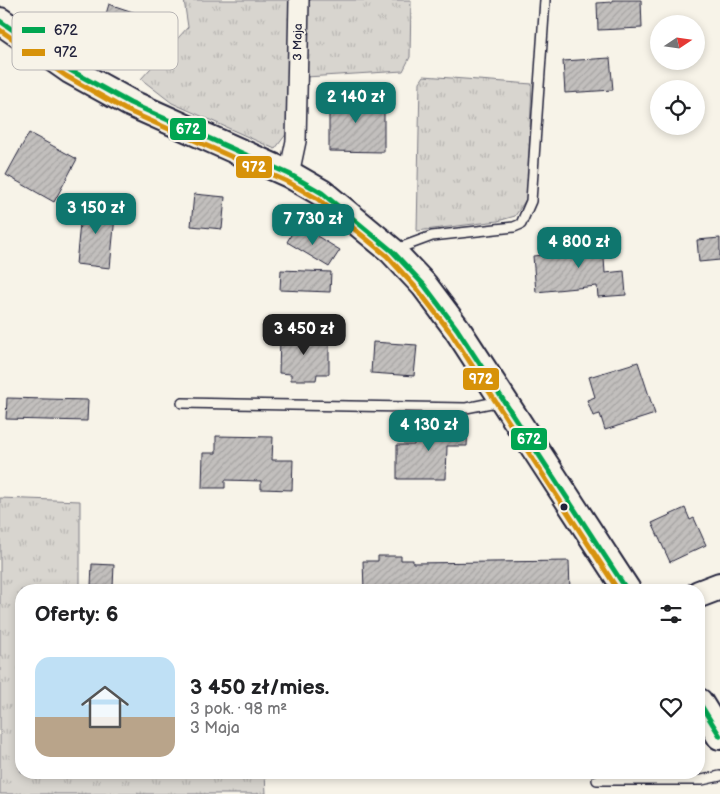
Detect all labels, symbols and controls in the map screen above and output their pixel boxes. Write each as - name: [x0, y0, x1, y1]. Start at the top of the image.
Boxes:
- legend: [12, 12, 178, 70]
- north arrow: [650, 15, 705, 70]
- map controls: [650, 15, 705, 135]
- text: 672: [54, 22, 78, 39]
- street label: 3 Maja: [290, 23, 306, 61]
- text: 972: [54, 44, 78, 61]
- button: locate: [650, 80, 705, 135]
- pin: 2 140 zł: [304, 82, 408, 124]
- text: 2 140 zł: [327, 88, 385, 107]
- line badge: 672: [169, 117, 207, 141]
- text: 672: [176, 121, 201, 138]
- line badge: 972: [235, 155, 273, 179]
- text: 972: [242, 159, 267, 176]
- pin: 3 150 zł: [44, 192, 148, 235]
- text: 3 150 zł: [67, 199, 125, 218]
- pin: 7 730 zł: [261, 204, 365, 246]
- text: 7 730 zł: [283, 210, 343, 229]
- pin: 4 800 zł: [527, 226, 631, 269]
- text: 4 800 zł: [548, 233, 610, 252]
- pin: 3 450 zł: [252, 314, 356, 356]
- text: 3 450 zł: [274, 320, 334, 339]
- line badge: 972: [462, 367, 500, 391]
- text: 972: [469, 371, 494, 388]
- pin: 4 130 zł: [377, 410, 481, 452]
- text: 4 130 zł: [400, 416, 458, 435]
- line badge: 672: [510, 427, 548, 451]
- text: 672: [517, 431, 542, 448]
- unlabelled marker: [559, 502, 569, 512]
- icon: filters: [657, 600, 685, 628]
- text: Oferty: 6: [35, 602, 118, 627]
- text: 3 450 zł/mies.: [190, 675, 329, 700]
- icon: home: [75, 677, 135, 737]
- icon: heart: [657, 693, 685, 721]
- text: 3 pok. · 98 m²: [190, 700, 287, 719]
- text: 3 Maja: [190, 719, 240, 738]

